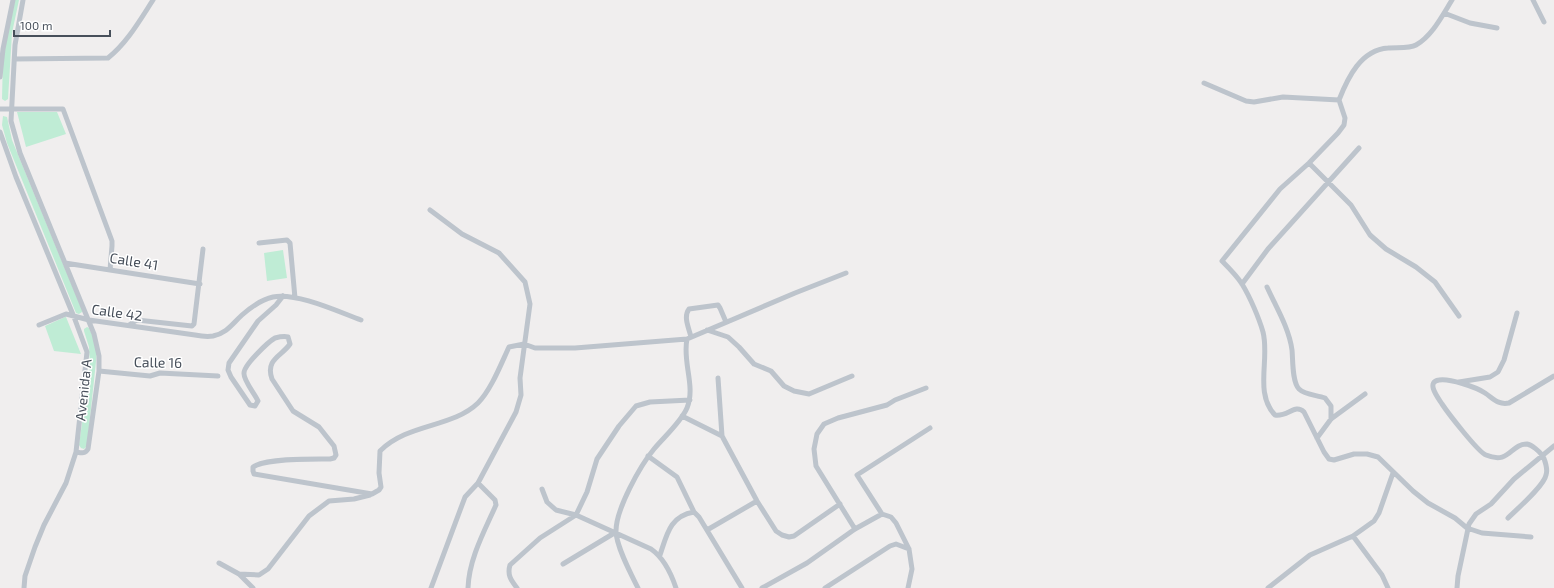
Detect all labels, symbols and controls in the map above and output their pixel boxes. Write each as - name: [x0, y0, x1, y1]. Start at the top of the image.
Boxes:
- scale bar: [14, 12, 110, 38]
- text: 100 m: [20, 18, 52, 32]
- street label: Calle 41: [109, 249, 159, 273]
- street label: Calle 42: [91, 300, 144, 324]
- street label: Calle 16: [134, 353, 182, 371]
- street label: Avenida A: [71, 358, 95, 422]

